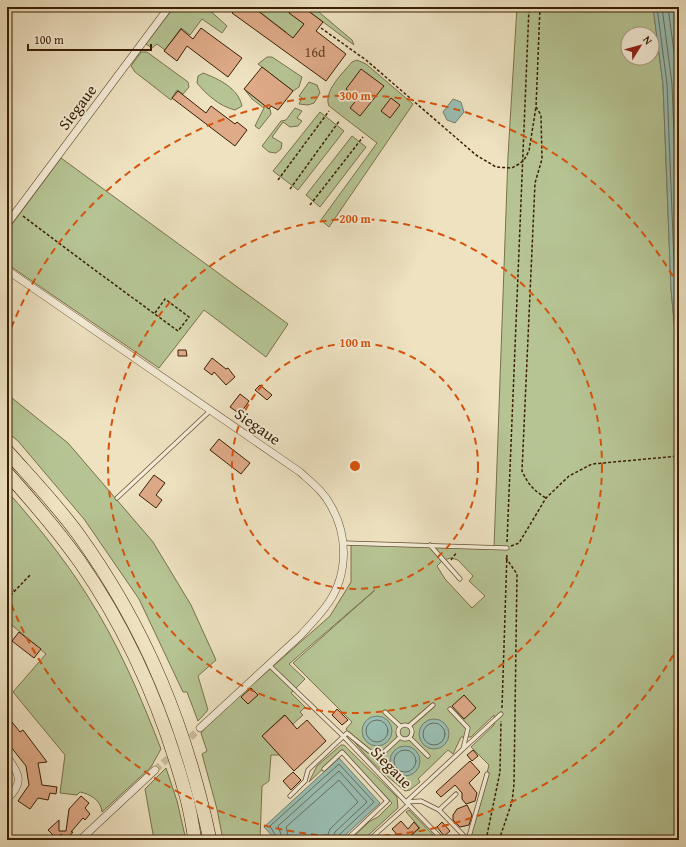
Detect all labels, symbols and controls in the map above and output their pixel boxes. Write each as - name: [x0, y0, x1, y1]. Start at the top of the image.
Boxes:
- scale bar: [28, 26, 151, 52]
- north arrow: [620, 26, 660, 66]
- text: 100 m: [34, 31, 64, 48]
- text: N: [639, 32, 657, 48]
- house number: 16d: [305, 42, 326, 62]
- street label: Siegaue: [52, 79, 102, 135]
- text: 300 m: [339, 87, 372, 104]
- text: 200 m: [339, 210, 372, 227]
- text: 100 m: [339, 334, 372, 351]
- street label: Siegaue: [230, 401, 286, 451]
- centre of rings: [348, 459, 362, 473]
- street label: Siegaue: [365, 740, 419, 794]

